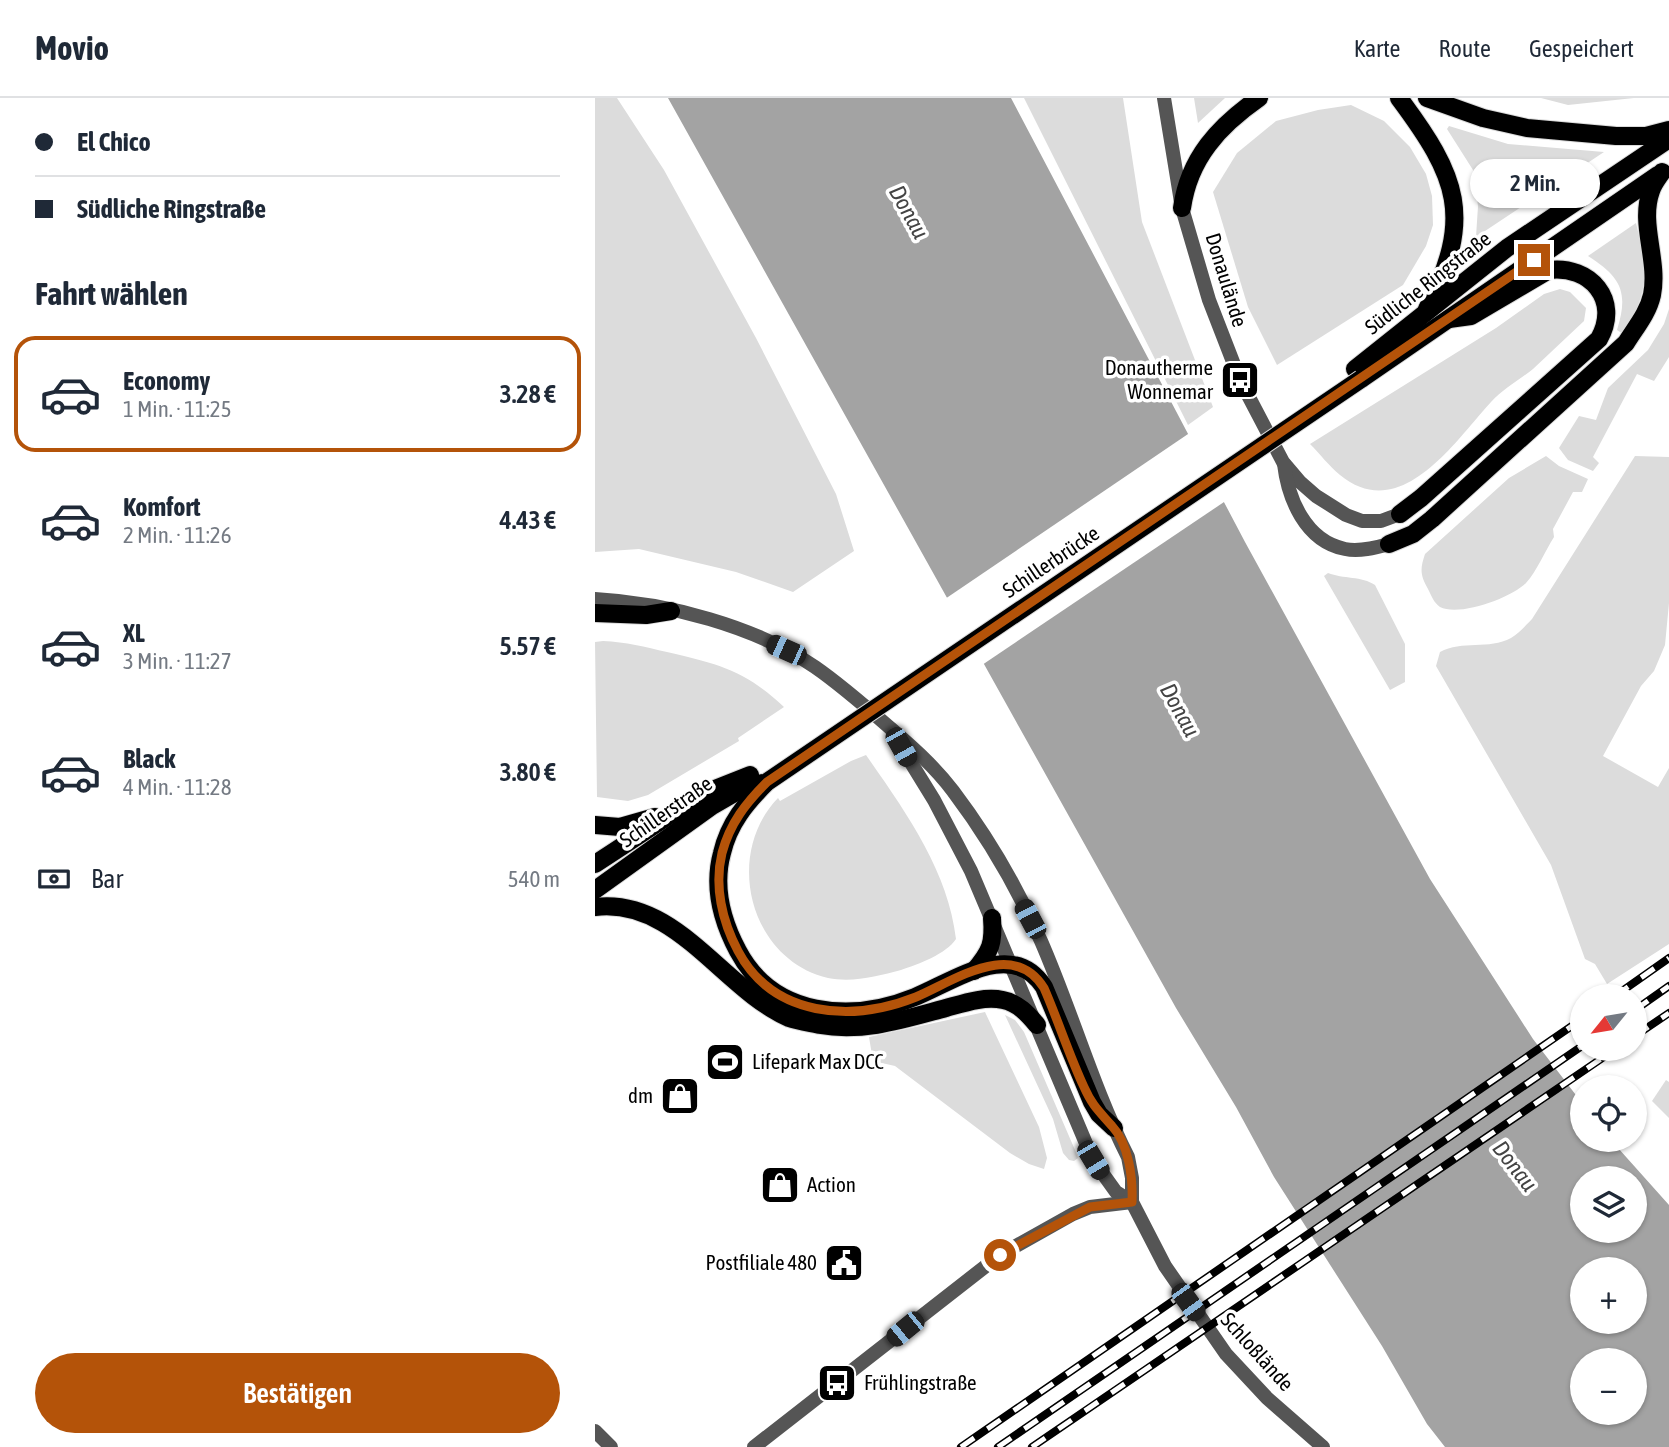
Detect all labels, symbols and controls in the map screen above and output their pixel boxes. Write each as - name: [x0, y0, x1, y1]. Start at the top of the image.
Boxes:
- text: Movio: [35, 29, 109, 67]
- text: Karte: [1354, 35, 1400, 62]
- text: Route: [1438, 35, 1491, 62]
- text: Gespeichert: [1529, 35, 1634, 62]
- text: El Chico: [77, 127, 151, 157]
- callout: 2 Min.: [1469, 158, 1599, 208]
- text: 2 Min.: [1510, 170, 1560, 196]
- water label: Donau: [884, 181, 934, 243]
- text: Südliche Ringstraße: [77, 194, 266, 224]
- street label: Südliche Ringstraße: [1360, 226, 1495, 339]
- street label: Donaulände: [1201, 230, 1253, 329]
- route end: [1518, 244, 1550, 276]
- text: Fahrt wählen: [35, 275, 188, 312]
- place label: Donautherme Wonnemar: [1105, 355, 1214, 403]
- bus stop icon: Donautherme Wonnemar: [1219, 359, 1261, 401]
- icon: car: [39, 363, 102, 426]
- text: Economy: [123, 366, 210, 396]
- text: 3.28 €: [499, 379, 556, 409]
- text: 1 Min. · 11:25: [123, 396, 231, 422]
- icon: car: [39, 489, 102, 552]
- text: Komfort: [123, 492, 200, 522]
- text: 4.43 €: [499, 505, 556, 535]
- street label: Schillerbrücke: [998, 520, 1103, 602]
- text: 2 Min. · 11:26: [123, 522, 231, 548]
- icon: car: [39, 615, 102, 678]
- text: XL: [123, 618, 145, 648]
- text: 5.57 €: [499, 631, 556, 661]
- car: [763, 632, 810, 668]
- text: 3 Min. · 11:27: [123, 648, 231, 674]
- water label: Donau: [1155, 679, 1205, 741]
- car: [882, 724, 921, 770]
- icon: car: [39, 741, 102, 804]
- text: Black: [123, 744, 175, 774]
- text: 3.80 €: [499, 757, 556, 787]
- street label: Schillerstraße: [615, 771, 716, 852]
- text: 4 Min. · 11:28: [123, 774, 231, 800]
- icon: cash: [35, 860, 73, 898]
- text: Bar: [91, 864, 123, 894]
- text: 540 m: [508, 866, 560, 892]
- car: [1011, 896, 1050, 942]
- north arrow: [1570, 984, 1647, 1060]
- map controls: [1570, 984, 1647, 1425]
- sports icon: Lifepark Max DCC: [704, 1041, 746, 1083]
- place label: Lifepark Max DCC: [752, 1049, 884, 1073]
- shop icon: dm: [659, 1075, 701, 1117]
- button: locate: [1570, 1075, 1647, 1152]
- place label: dm: [628, 1083, 653, 1107]
- water label: Donau: [1487, 1136, 1543, 1196]
- car: [1074, 1137, 1113, 1183]
- shop icon: Action: [759, 1164, 801, 1206]
- button: layers: [1570, 1166, 1647, 1243]
- place label: Action: [807, 1172, 856, 1196]
- route start: [984, 1239, 1016, 1271]
- public building icon: Postfiliale 480: [823, 1242, 865, 1284]
- place label: Postfiliale 480: [705, 1250, 817, 1274]
- button: +: [1570, 1257, 1647, 1334]
- car: [1168, 1279, 1209, 1325]
- street label: Schloßlände: [1216, 1307, 1299, 1395]
- car: [883, 1308, 928, 1350]
- button: −: [1570, 1348, 1647, 1425]
- button: Bestätigen: [35, 1353, 560, 1433]
- bus stop icon: Frühlingstraße: [816, 1362, 858, 1404]
- place label: Frühlingstraße: [864, 1370, 977, 1394]

